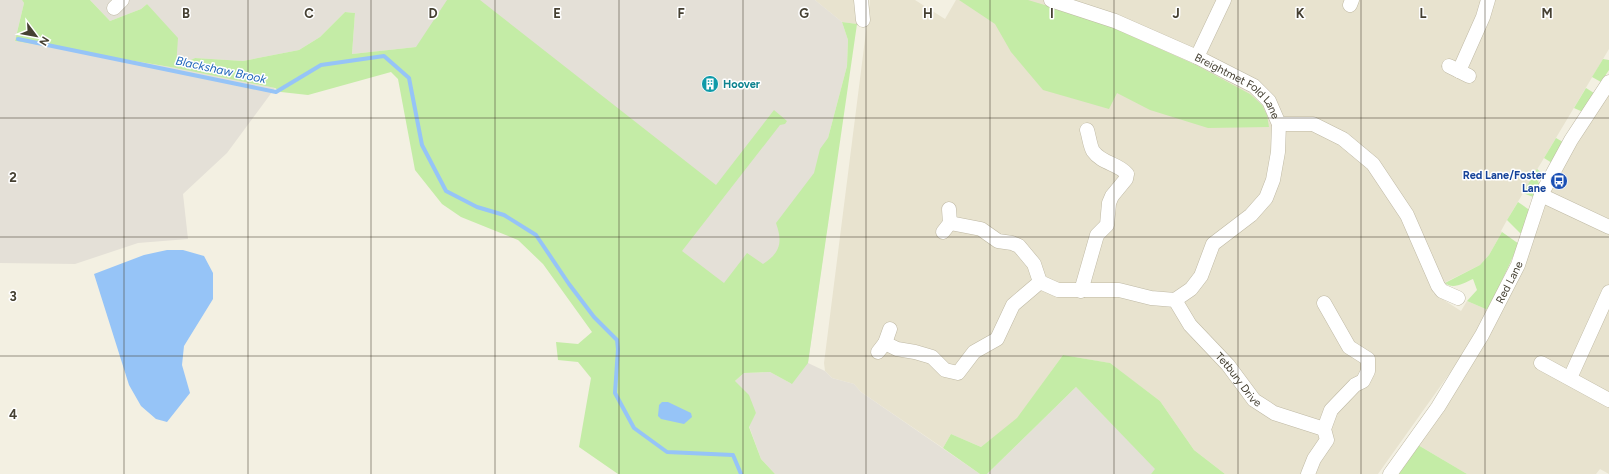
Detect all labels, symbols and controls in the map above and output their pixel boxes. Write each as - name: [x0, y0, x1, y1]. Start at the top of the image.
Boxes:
- text: B: [182, 6, 190, 21]
- text: C: [304, 6, 314, 21]
- text: D: [428, 6, 438, 21]
- text: E: [553, 6, 561, 21]
- text: F: [677, 6, 685, 21]
- text: G: [799, 6, 809, 21]
- text: H: [923, 6, 933, 21]
- text: I: [1050, 6, 1054, 21]
- text: J: [1172, 6, 1180, 21]
- text: K: [1296, 6, 1305, 21]
- text: L: [1420, 6, 1427, 21]
- text: M: [1541, 6, 1553, 21]
- north arrow: [16, 16, 56, 56]
- text: N: [36, 34, 52, 48]
- street label: Breightmet Fold Lane: [1192, 51, 1282, 121]
- water label: Blackshaw Brook: [174, 54, 269, 87]
- building icon: Hoover: [700, 74, 720, 94]
- place label: Hoover: [723, 78, 761, 91]
- place label: Red Lane/Foster Lane: [1463, 169, 1547, 195]
- text: 2: [9, 170, 17, 185]
- bus stop icon: Red Lane/Foster Lane: [1549, 171, 1569, 191]
- street label: Red Lane: [1493, 260, 1526, 306]
- text: 3: [9, 289, 17, 304]
- street label: Tetbury Drive: [1213, 350, 1263, 410]
- text: 4: [9, 407, 17, 422]

